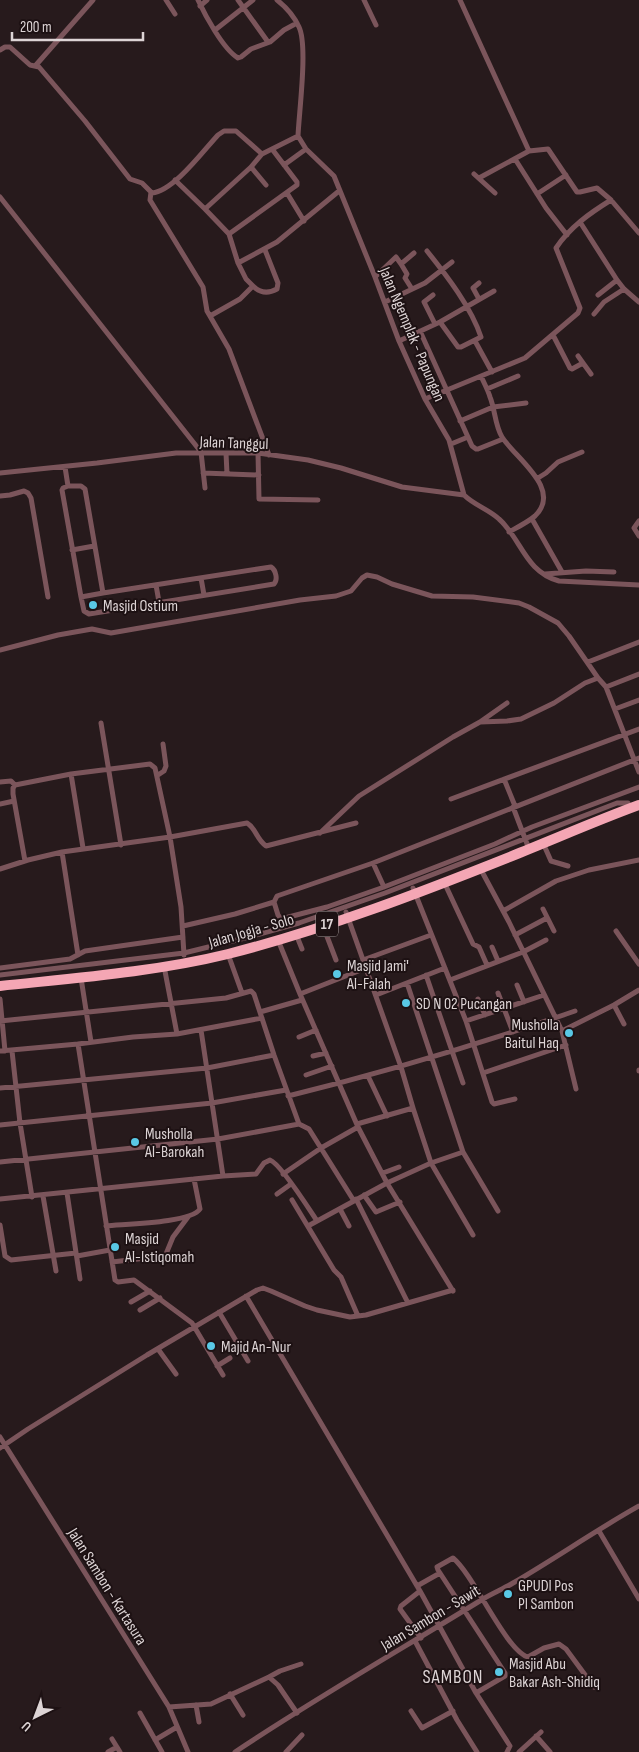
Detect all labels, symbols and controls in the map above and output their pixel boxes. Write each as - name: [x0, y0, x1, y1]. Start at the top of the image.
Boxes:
- scale bar: [12, 10, 144, 42]
- text: 200 m: [20, 18, 52, 37]
- street label: Jalan Ngemplak - Papungan: [374, 264, 449, 405]
- street label: Jalan Tanggul: [198, 433, 269, 454]
- place label: Masjid Ostium: [103, 597, 178, 616]
- marker: Masjid Ostium: [87, 599, 99, 611]
- street label: Jalan Jogja - Solo: [206, 910, 296, 953]
- road number: 17: [316, 912, 338, 936]
- place label: Masjid Jami' Al-Falah: [346, 957, 409, 994]
- marker: Masjid Jami' Al-Falah: [331, 968, 343, 980]
- place label: SD N 02 Pucangan: [416, 995, 512, 1014]
- marker: SD N 02 Pucangan: [400, 997, 412, 1009]
- place label: Musholla Baitul Haq: [505, 1016, 559, 1053]
- marker: Musholla Baitul Haq: [563, 1027, 575, 1039]
- place label: Musholla Al-Barokah: [144, 1125, 204, 1162]
- marker: Musholla Al-Barokah: [129, 1136, 141, 1148]
- place label: Masjid Al-Istiqomah: [124, 1230, 194, 1267]
- marker: Masjid Al-Istiqomah: [109, 1241, 121, 1253]
- place label: Majid An-Nur: [221, 1338, 291, 1357]
- marker: Majid An-Nur: [205, 1340, 217, 1352]
- street label: Jalan Sambon - Kartasura: [63, 1524, 150, 1649]
- place label: GPUDI Pos PI Sambon: [518, 1577, 574, 1614]
- street label: Jalan Sambon - Sawit: [377, 1581, 484, 1656]
- marker: GPUDI Pos PI Sambon: [502, 1588, 514, 1600]
- place label: Masjid Abu Bakar Ash-Shidiq: [509, 1655, 600, 1692]
- district label: SAMBON: [422, 1666, 484, 1689]
- marker: Masjid Abu Bakar Ash-Shidiq: [493, 1666, 505, 1678]
- north arrow: [10, 1692, 60, 1742]
- text: U: [18, 1718, 35, 1735]

